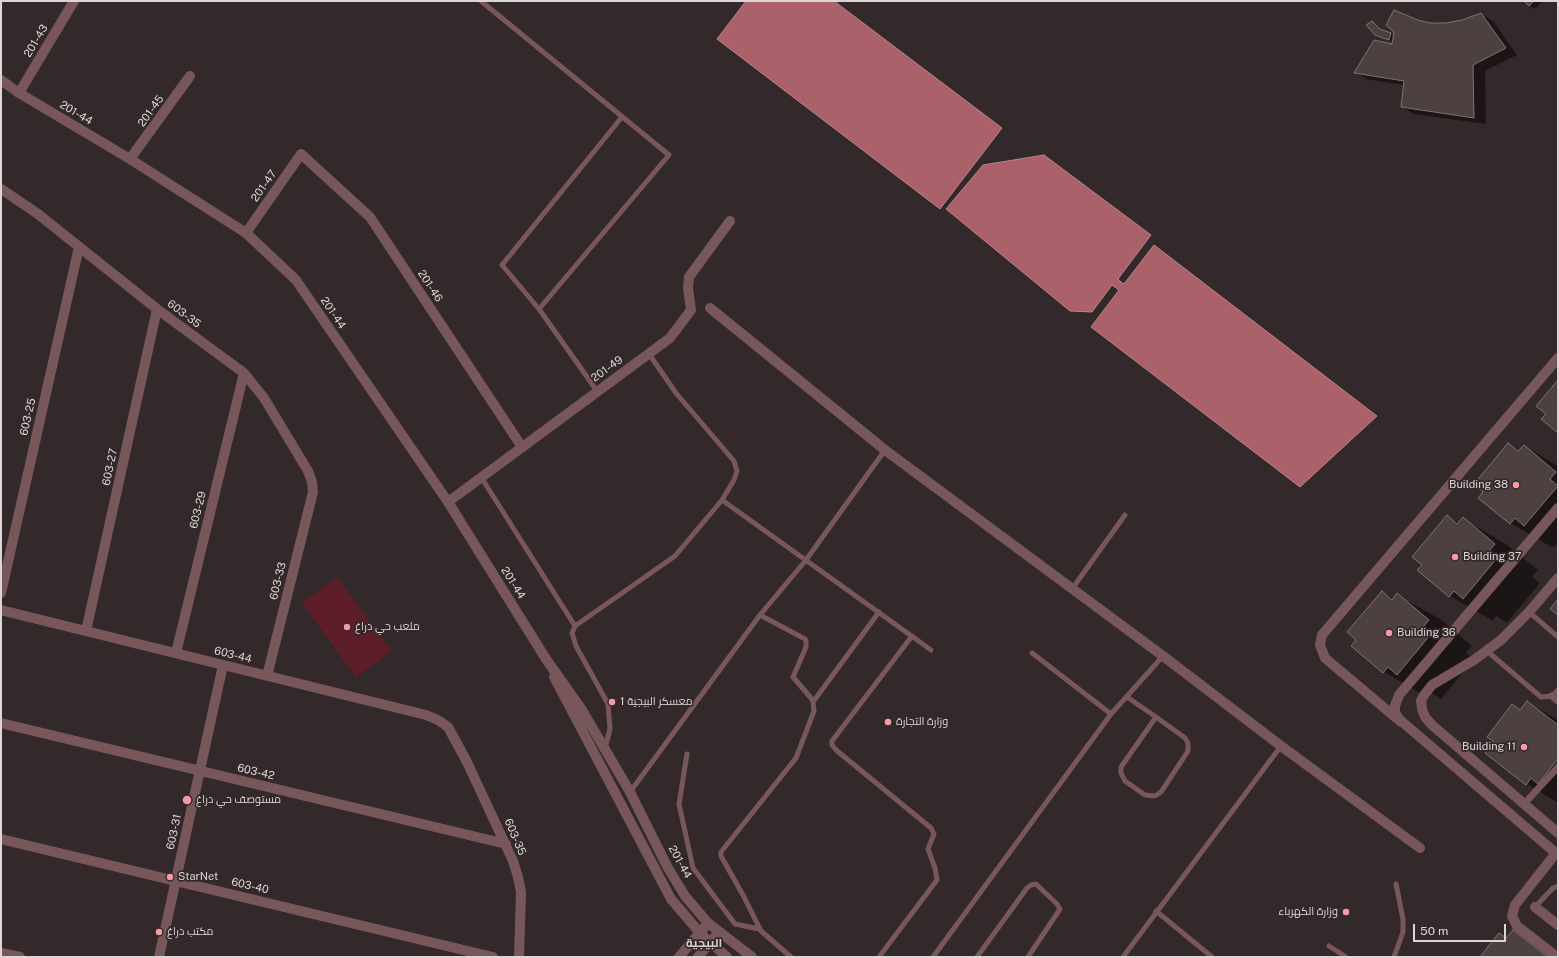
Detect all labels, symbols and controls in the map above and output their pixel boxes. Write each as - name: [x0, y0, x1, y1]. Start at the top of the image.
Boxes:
- street label: 201-43: [21, 22, 51, 60]
- street label: 201-45: [135, 93, 167, 129]
- street label: 201-44: [57, 98, 95, 128]
- street label: 201-47: [248, 168, 280, 204]
- street label: 201-46: [415, 267, 445, 305]
- street label: 201-44: [318, 294, 348, 332]
- street label: 603-35: [165, 297, 203, 331]
- street label: 201-49: [589, 353, 625, 385]
- street label: 603-25: [17, 397, 39, 437]
- street label: 603-27: [100, 447, 120, 487]
- place label: Building 38: [1449, 478, 1508, 492]
- marker: Building 38: [1511, 480, 1521, 490]
- street label: 603-29: [187, 490, 209, 530]
- place label: Building 37: [1463, 550, 1521, 564]
- marker: Building 37: [1450, 552, 1460, 562]
- street label: 603-33: [267, 561, 289, 601]
- street label: 201-44: [498, 564, 528, 602]
- place label: ملعب حي دراغ: [355, 620, 420, 634]
- marker: ملعب حي دراغ: [342, 622, 352, 632]
- place label: Building 36: [1397, 626, 1456, 640]
- marker: Building 36: [1384, 628, 1394, 638]
- street label: 603-44: [213, 644, 253, 666]
- place label: معسكر البيجية 1: [620, 695, 693, 709]
- marker: معسكر البيجية 1: [607, 697, 617, 707]
- place label: وزارة التجارة: [896, 715, 948, 729]
- marker: وزارة التجارة: [883, 717, 893, 727]
- place label: Building 11: [1462, 740, 1516, 754]
- marker: Building 11: [1519, 742, 1529, 752]
- street label: 603-42: [236, 761, 276, 783]
- place label: مستوصف حي دراغ: [196, 793, 281, 807]
- marker: مستوصف حي دراغ: [181, 794, 193, 806]
- street label: 603-31: [164, 813, 184, 851]
- street label: 603-35: [501, 817, 529, 857]
- street label: 201-44: [666, 843, 694, 881]
- place label: StarNet: [178, 870, 218, 884]
- marker: StarNet: [165, 872, 175, 882]
- street label: 603-40: [230, 875, 270, 897]
- place label: وزارة الكهرباء: [1278, 905, 1338, 919]
- marker: وزارة الكهرباء: [1341, 907, 1351, 917]
- scale bar: [1415, 916, 1508, 942]
- text: 50 m: [1420, 924, 1448, 938]
- place label: مكتب دراغ: [167, 925, 213, 939]
- marker: مكتب دراغ: [154, 927, 164, 937]
- district label: البيجية: [686, 936, 722, 950]

